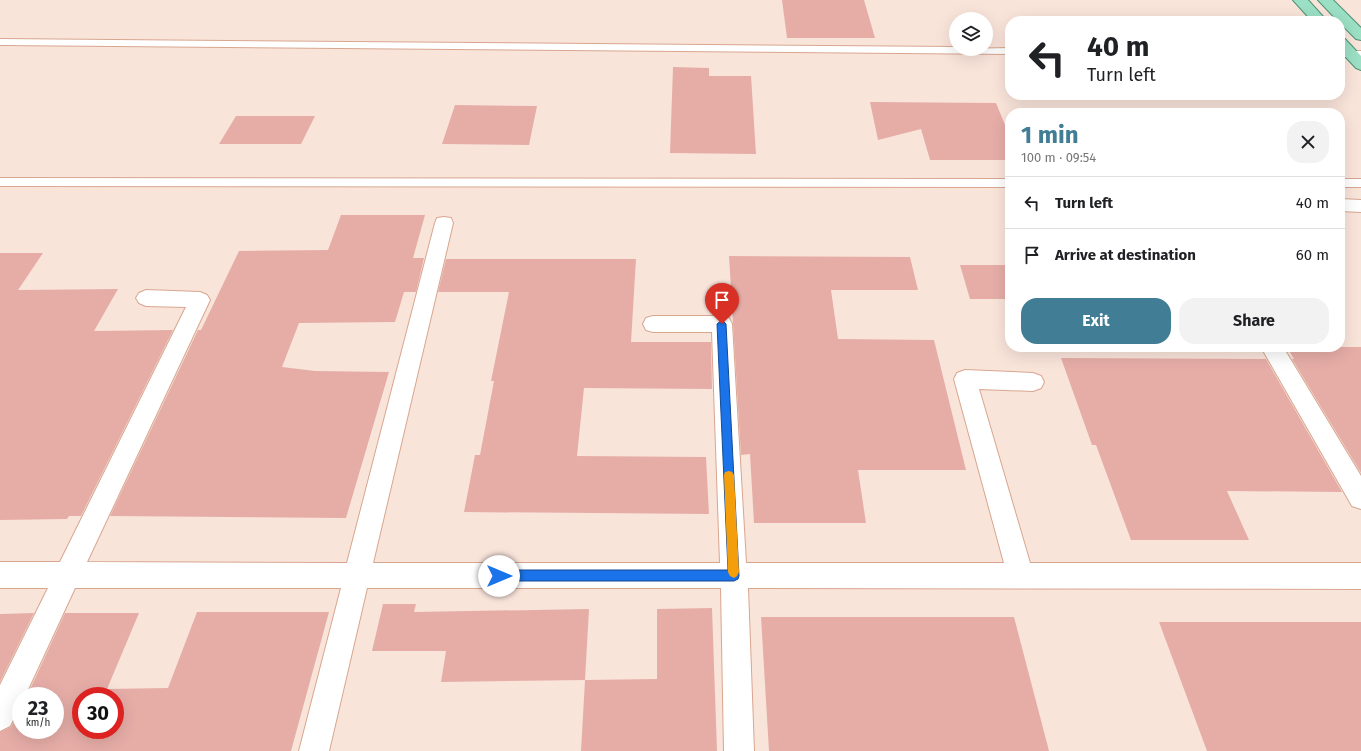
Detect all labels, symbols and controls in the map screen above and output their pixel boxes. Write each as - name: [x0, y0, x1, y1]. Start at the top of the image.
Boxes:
- map controls: [949, 12, 993, 56]
- button: layers: [949, 12, 993, 56]
- text: 40 m: [1087, 30, 1150, 63]
- icon: left: [1021, 32, 1073, 84]
- text: Turn left: [1087, 64, 1156, 86]
- text: 1 min: [1021, 121, 1079, 149]
- button: close: [1287, 121, 1329, 163]
- text: 100 m · 09:54: [1021, 150, 1096, 165]
- icon: left: [1021, 192, 1043, 214]
- text: Turn left: [1055, 194, 1113, 212]
- text: 40 m: [1296, 194, 1329, 212]
- icon: arrive: [1021, 244, 1043, 266]
- text: Arrive at destination: [1055, 246, 1196, 264]
- text: 60 m: [1296, 246, 1329, 264]
- pin: [705, 283, 739, 324]
- icon: arrive: [711, 289, 733, 311]
- button: Exit: [1021, 298, 1171, 344]
- button: Share: [1179, 298, 1329, 344]
- position arrow: [478, 555, 520, 597]
- speed limit sign: 30: [72, 687, 124, 739]
- text: 23: [28, 696, 48, 720]
- text: km/h: [26, 717, 50, 729]

